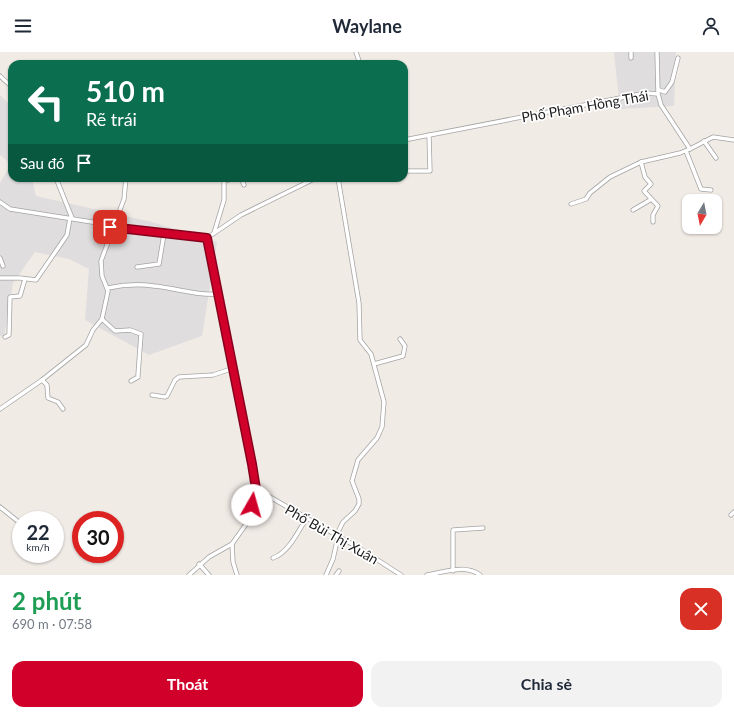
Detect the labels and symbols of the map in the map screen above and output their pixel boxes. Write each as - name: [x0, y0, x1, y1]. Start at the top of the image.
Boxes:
- street label: Phố Phạm Hồng Thái: [520, 86, 650, 126]
- north arrow: [682, 194, 722, 234]
- pin: [93, 210, 127, 244]
- position arrow: [231, 484, 273, 526]
- street label: Phố Bùi Thị Xuân: [282, 500, 382, 568]
- speed limit sign: 30: [72, 511, 124, 563]

